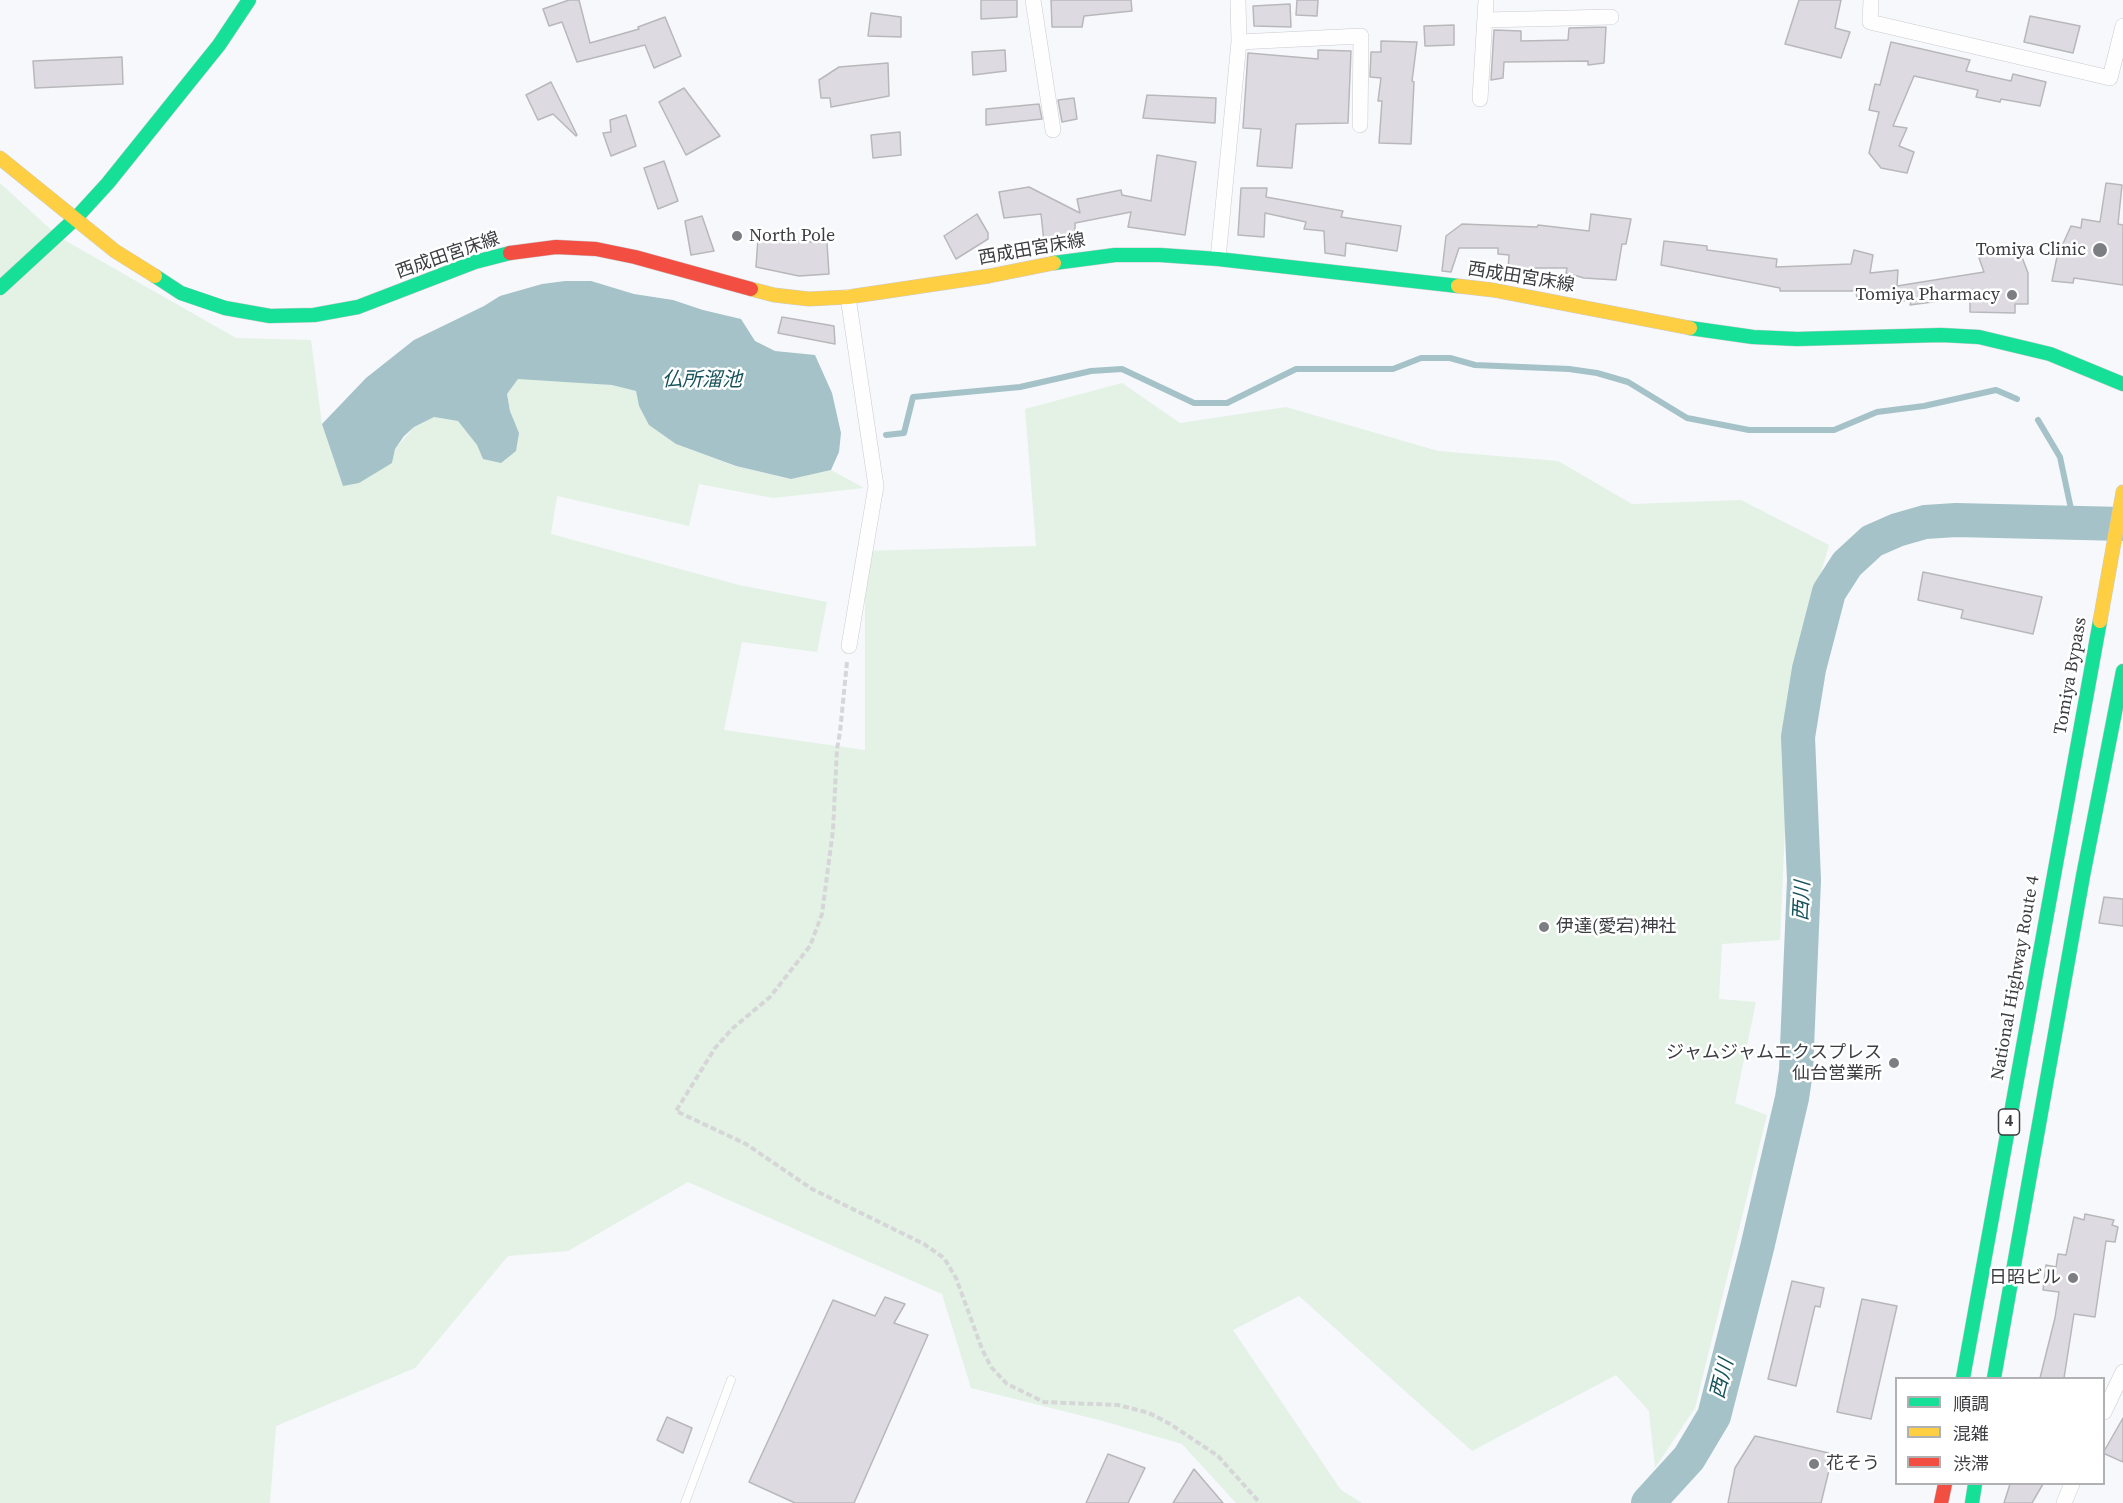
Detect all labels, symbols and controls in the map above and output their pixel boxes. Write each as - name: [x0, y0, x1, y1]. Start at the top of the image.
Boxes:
- place label: North Pole: [749, 225, 835, 247]
- street label: 西成田宮床線: [393, 228, 503, 284]
- marker: North Pole: [730, 229, 744, 243]
- street label: 西成田宮床線: [977, 230, 1087, 270]
- place label: Tomiya Clinic: [1976, 239, 2086, 261]
- marker: Tomiya Clinic: [2091, 241, 2109, 259]
- street label: 西成田宮床線: [1466, 259, 1576, 297]
- place label: Tomiya Pharmacy: [1855, 284, 2000, 306]
- marker: Tomiya Pharmacy: [2005, 288, 2019, 302]
- water label: 仏所溜池: [662, 369, 742, 393]
- street label: Tomiya Bypass: [2050, 616, 2092, 736]
- street label: National Highway Route 4: [1987, 874, 2045, 1082]
- water label: 西川: [1790, 880, 1816, 922]
- place label: 伊達(愛宕)神社: [1556, 916, 1676, 938]
- marker: 伊達(愛宕)神社: [1537, 920, 1551, 934]
- place label: ジャムジャムエクスプレス 仙台営業所: [1666, 1042, 1882, 1084]
- marker: ジャムジャムエクスプレス 仙台営業所: [1887, 1056, 1901, 1070]
- road number: 4: [1998, 1109, 2020, 1135]
- place label: 日昭ビル: [1989, 1267, 2061, 1289]
- marker: 日昭ビル: [2066, 1271, 2080, 1285]
- water label: 西川: [1707, 1357, 1739, 1401]
- legend: [1895, 1377, 2105, 1485]
- text: 順調: [1953, 1391, 1989, 1416]
- text: 混雑: [1953, 1421, 1989, 1446]
- text: 渋滞: [1953, 1451, 1989, 1476]
- place label: 花そう: [1826, 1453, 1880, 1475]
- marker: 花そう: [1807, 1457, 1821, 1471]

